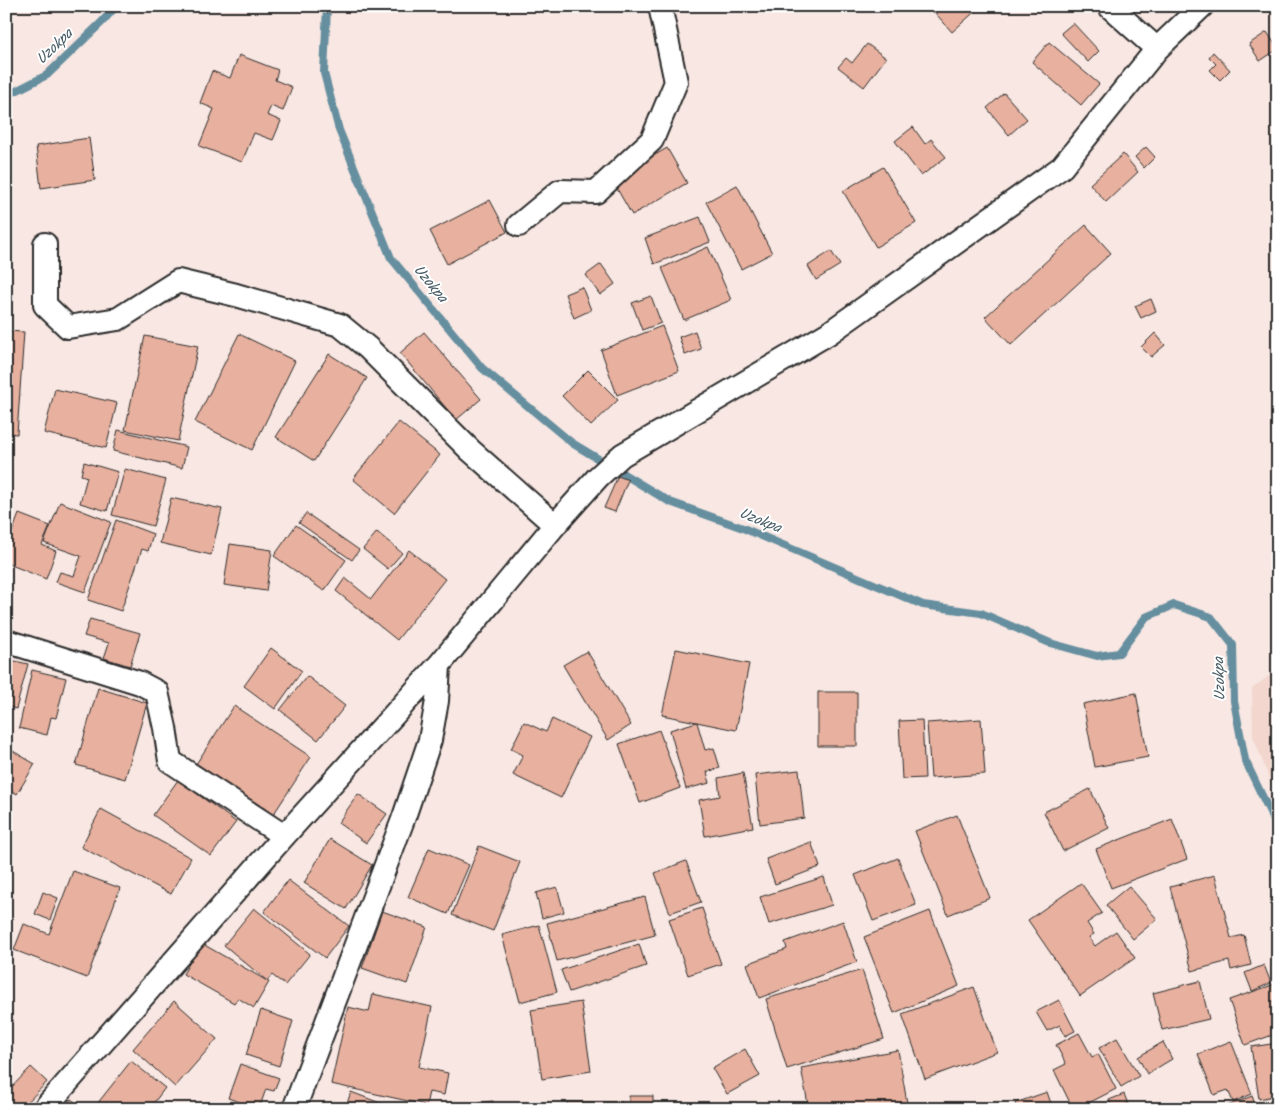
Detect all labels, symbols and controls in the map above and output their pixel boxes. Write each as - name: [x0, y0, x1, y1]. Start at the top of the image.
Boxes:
- water label: Uzokpa: [31, 23, 80, 71]
- water label: Uzokpa: [407, 260, 454, 309]
- water label: Uzokpa: [735, 502, 786, 541]
- water label: Uzokpa: [1207, 656, 1233, 701]

